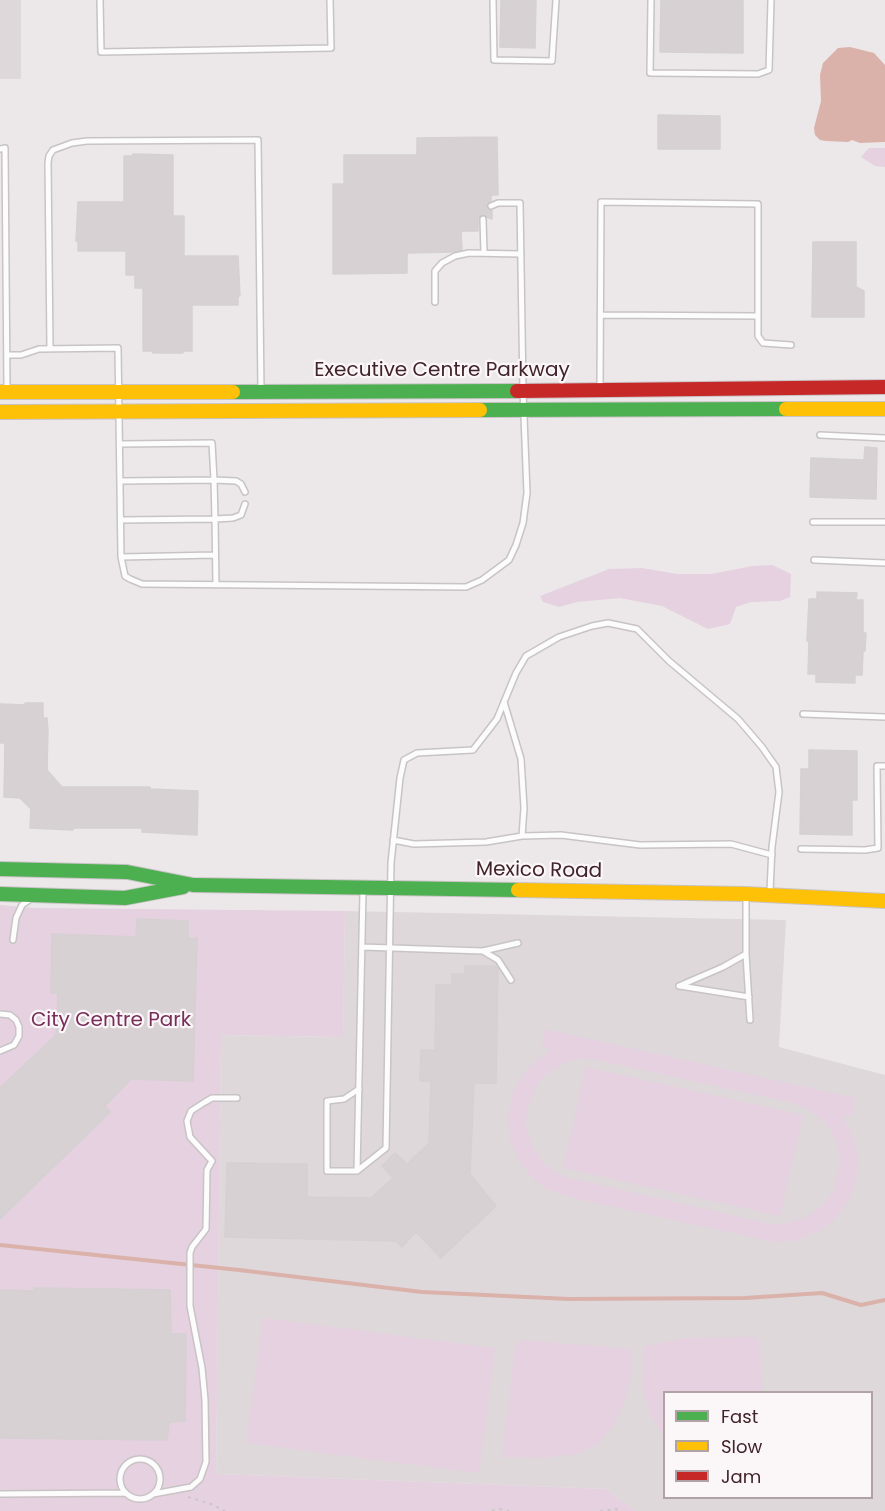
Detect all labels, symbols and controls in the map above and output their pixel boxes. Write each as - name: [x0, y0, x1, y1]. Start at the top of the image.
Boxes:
- street label: Executive Centre Parkway: [314, 359, 570, 383]
- street label: Mexico Road: [476, 858, 602, 884]
- park label: City Centre Park: [31, 1009, 191, 1033]
- legend: [663, 1391, 873, 1499]
- text: Fast: [721, 1404, 758, 1429]
- text: Slow: [721, 1434, 762, 1459]
- text: Jam: [721, 1464, 761, 1489]

